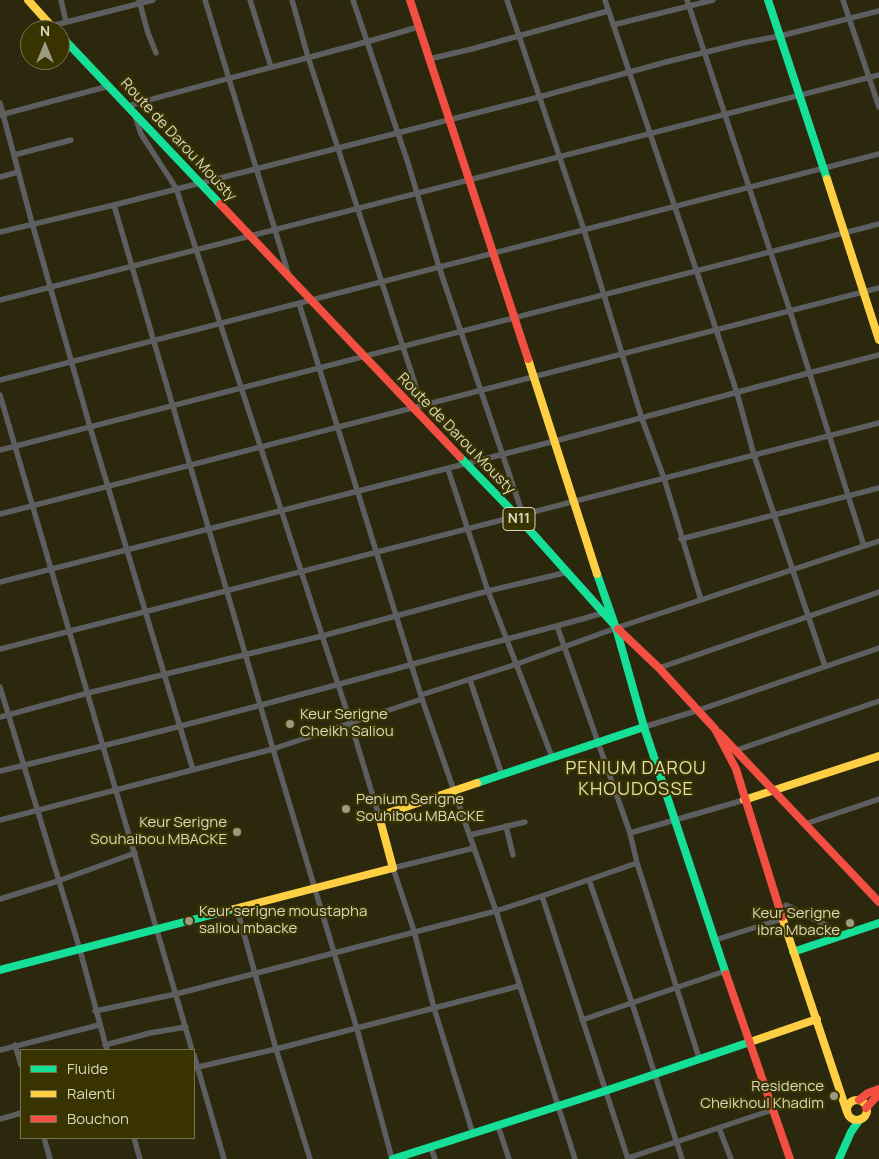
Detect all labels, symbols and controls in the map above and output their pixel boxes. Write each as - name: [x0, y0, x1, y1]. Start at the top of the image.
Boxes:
- north arrow: [20, 20, 70, 70]
- text: N: [40, 21, 50, 40]
- street label: Route de Darou Mousty: [116, 75, 240, 205]
- street label: Route de Darou Mousty: [393, 370, 519, 498]
- road number: N11: [503, 508, 535, 530]
- place label: Keur Serigne Cheikh Saliou: [300, 706, 394, 741]
- marker: Keur Serigne Cheikh Saliou: [284, 718, 296, 730]
- district label: PENIUM DAROU KHOUDOSSE: [564, 758, 708, 801]
- place label: Penium Serigne Souhibou MBACKE: [356, 791, 484, 826]
- marker: Penium Serigne Souhibou MBACKE: [340, 803, 352, 815]
- place label: Keur Serigne Souhaibou MBACKE: [90, 814, 227, 849]
- marker: Keur Serigne Souhaibou MBACKE: [231, 826, 243, 838]
- place label: Keur serigne moustapha saliou mbacke: [199, 903, 367, 938]
- place label: Keur Serigne ibra Mbacke: [752, 905, 840, 940]
- marker: Keur serigne moustapha saliou mbacke: [183, 915, 195, 927]
- marker: Keur Serigne ibra Mbacke: [844, 917, 856, 929]
- legend: [20, 1049, 195, 1139]
- text: Fluide: [67, 1058, 108, 1079]
- place label: Residence Cheikhoul Khadim: [700, 1078, 824, 1113]
- text: Ralenti: [67, 1083, 115, 1104]
- marker: Residence Cheikhoul Khadim: [828, 1090, 840, 1102]
- text: Bouchon: [67, 1108, 129, 1129]

